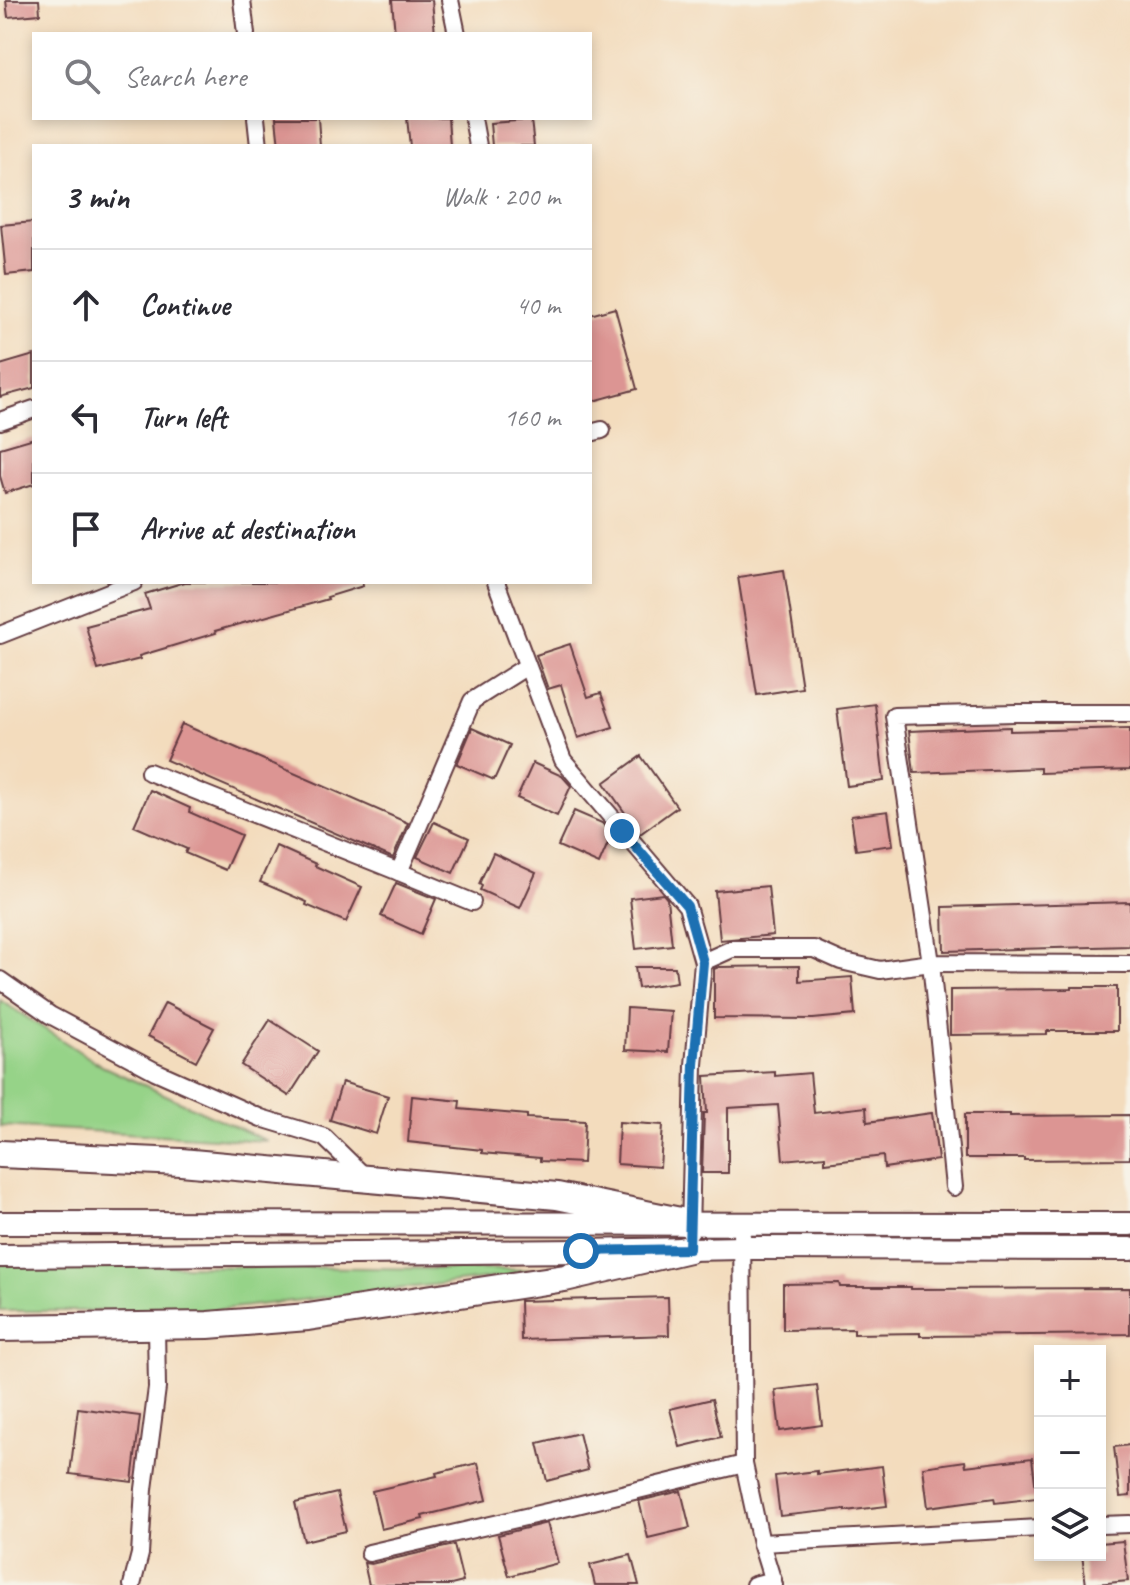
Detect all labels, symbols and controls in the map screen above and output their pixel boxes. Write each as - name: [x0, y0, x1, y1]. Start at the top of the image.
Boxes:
- search box: [32, 32, 592, 120]
- icon: search: [60, 54, 104, 98]
- text: Search here: [124, 57, 246, 95]
- text: 3 min: [64, 175, 129, 218]
- text: Walk · 200 m: [443, 180, 560, 213]
- icon: ahead: [64, 283, 108, 327]
- text: Continue: [140, 286, 230, 324]
- text: 40 m: [516, 289, 560, 322]
- icon: left: [64, 395, 108, 439]
- text: Turn left: [140, 398, 227, 436]
- text: 160 m: [504, 401, 560, 434]
- icon: arrive: [64, 507, 108, 551]
- text: Arrive at destination: [140, 510, 355, 548]
- route end: [604, 813, 640, 849]
- route start: [563, 1233, 599, 1269]
- map controls: [1034, 1345, 1106, 1561]
- button: +: [1034, 1345, 1106, 1417]
- button: −: [1034, 1417, 1106, 1489]
- button: layers: [1034, 1489, 1106, 1561]

